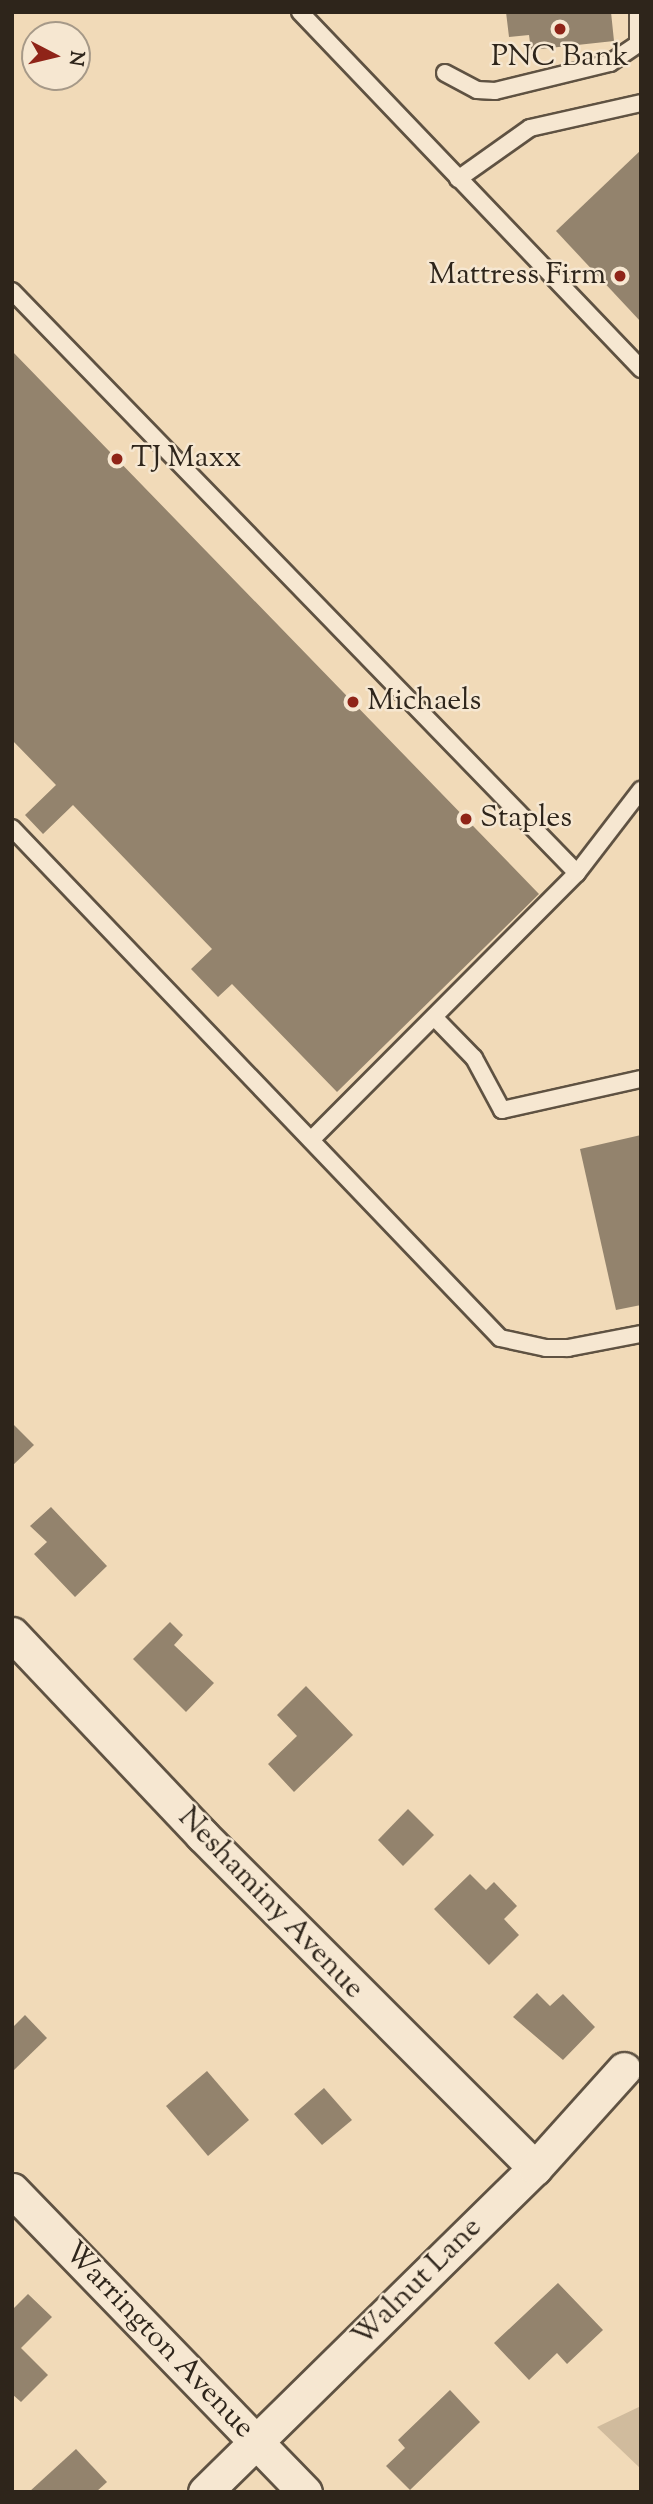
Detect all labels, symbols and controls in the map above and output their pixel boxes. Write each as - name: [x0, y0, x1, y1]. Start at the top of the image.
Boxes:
- north arrow: [21, 21, 91, 91]
- marker: PNC Bank: [552, 21, 568, 37]
- place label: PNC Bank: [491, 40, 629, 76]
- text: N: [61, 49, 90, 68]
- place label: Mattress Firm: [429, 258, 606, 294]
- marker: Mattress Firm: [612, 268, 628, 284]
- place label: TJ Maxx: [131, 441, 241, 477]
- marker: TJ Maxx: [109, 451, 125, 467]
- place label: Michaels: [367, 684, 481, 720]
- marker: Michaels: [345, 694, 361, 710]
- place label: Staples: [480, 801, 572, 837]
- marker: Staples: [458, 811, 474, 827]
- street label: Neshaminy Avenue: [169, 1801, 371, 2007]
- street label: Walnut Lane: [346, 2211, 490, 2355]
- street label: Warrington Avenue: [55, 2235, 261, 2447]

